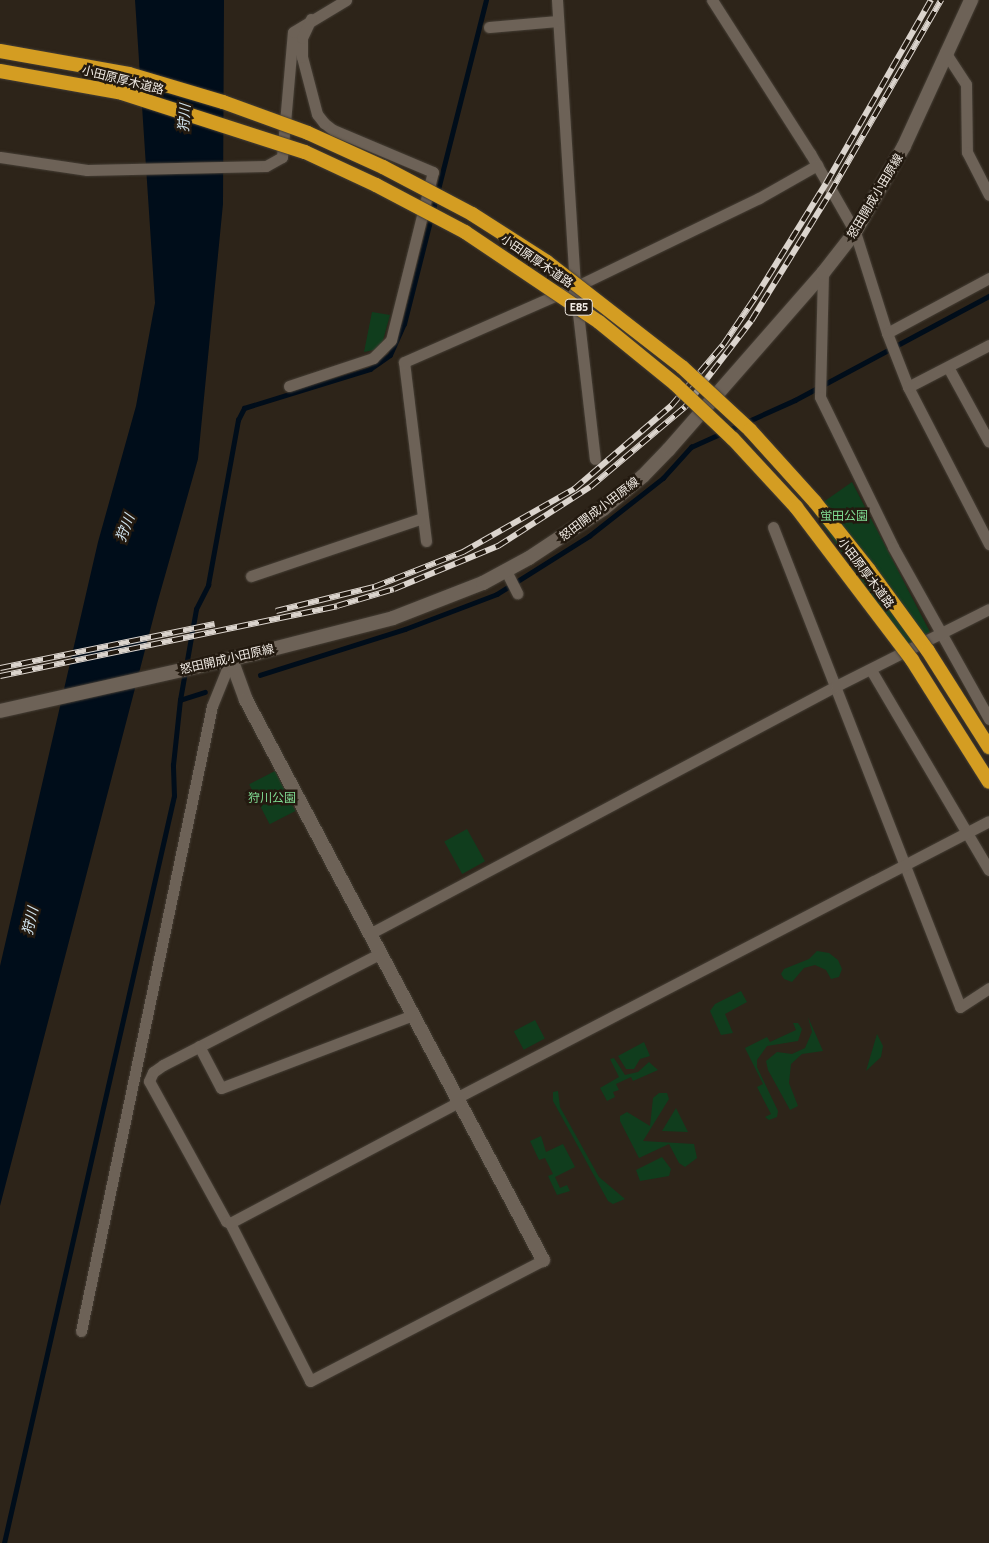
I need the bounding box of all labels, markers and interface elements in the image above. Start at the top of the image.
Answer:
street label: 小田原厚木道路 [81,63,165,97]
water label: 狩川 [175,103,193,133]
street label: 怒田開成小田原線 [844,151,906,241]
street label: 小田原厚木道路 [498,232,576,290]
road number: E85 [564,298,594,316]
street label: 怒田開成小田原線 [556,474,642,544]
park label: 蛍田公園 [820,509,868,523]
water label: 狩川 [112,512,138,544]
street label: 小田原厚木道路 [835,535,897,611]
street label: 怒田開成小田原線 [179,641,275,677]
park label: 狩川公園 [248,791,296,805]
water label: 狩川 [19,905,41,937]

